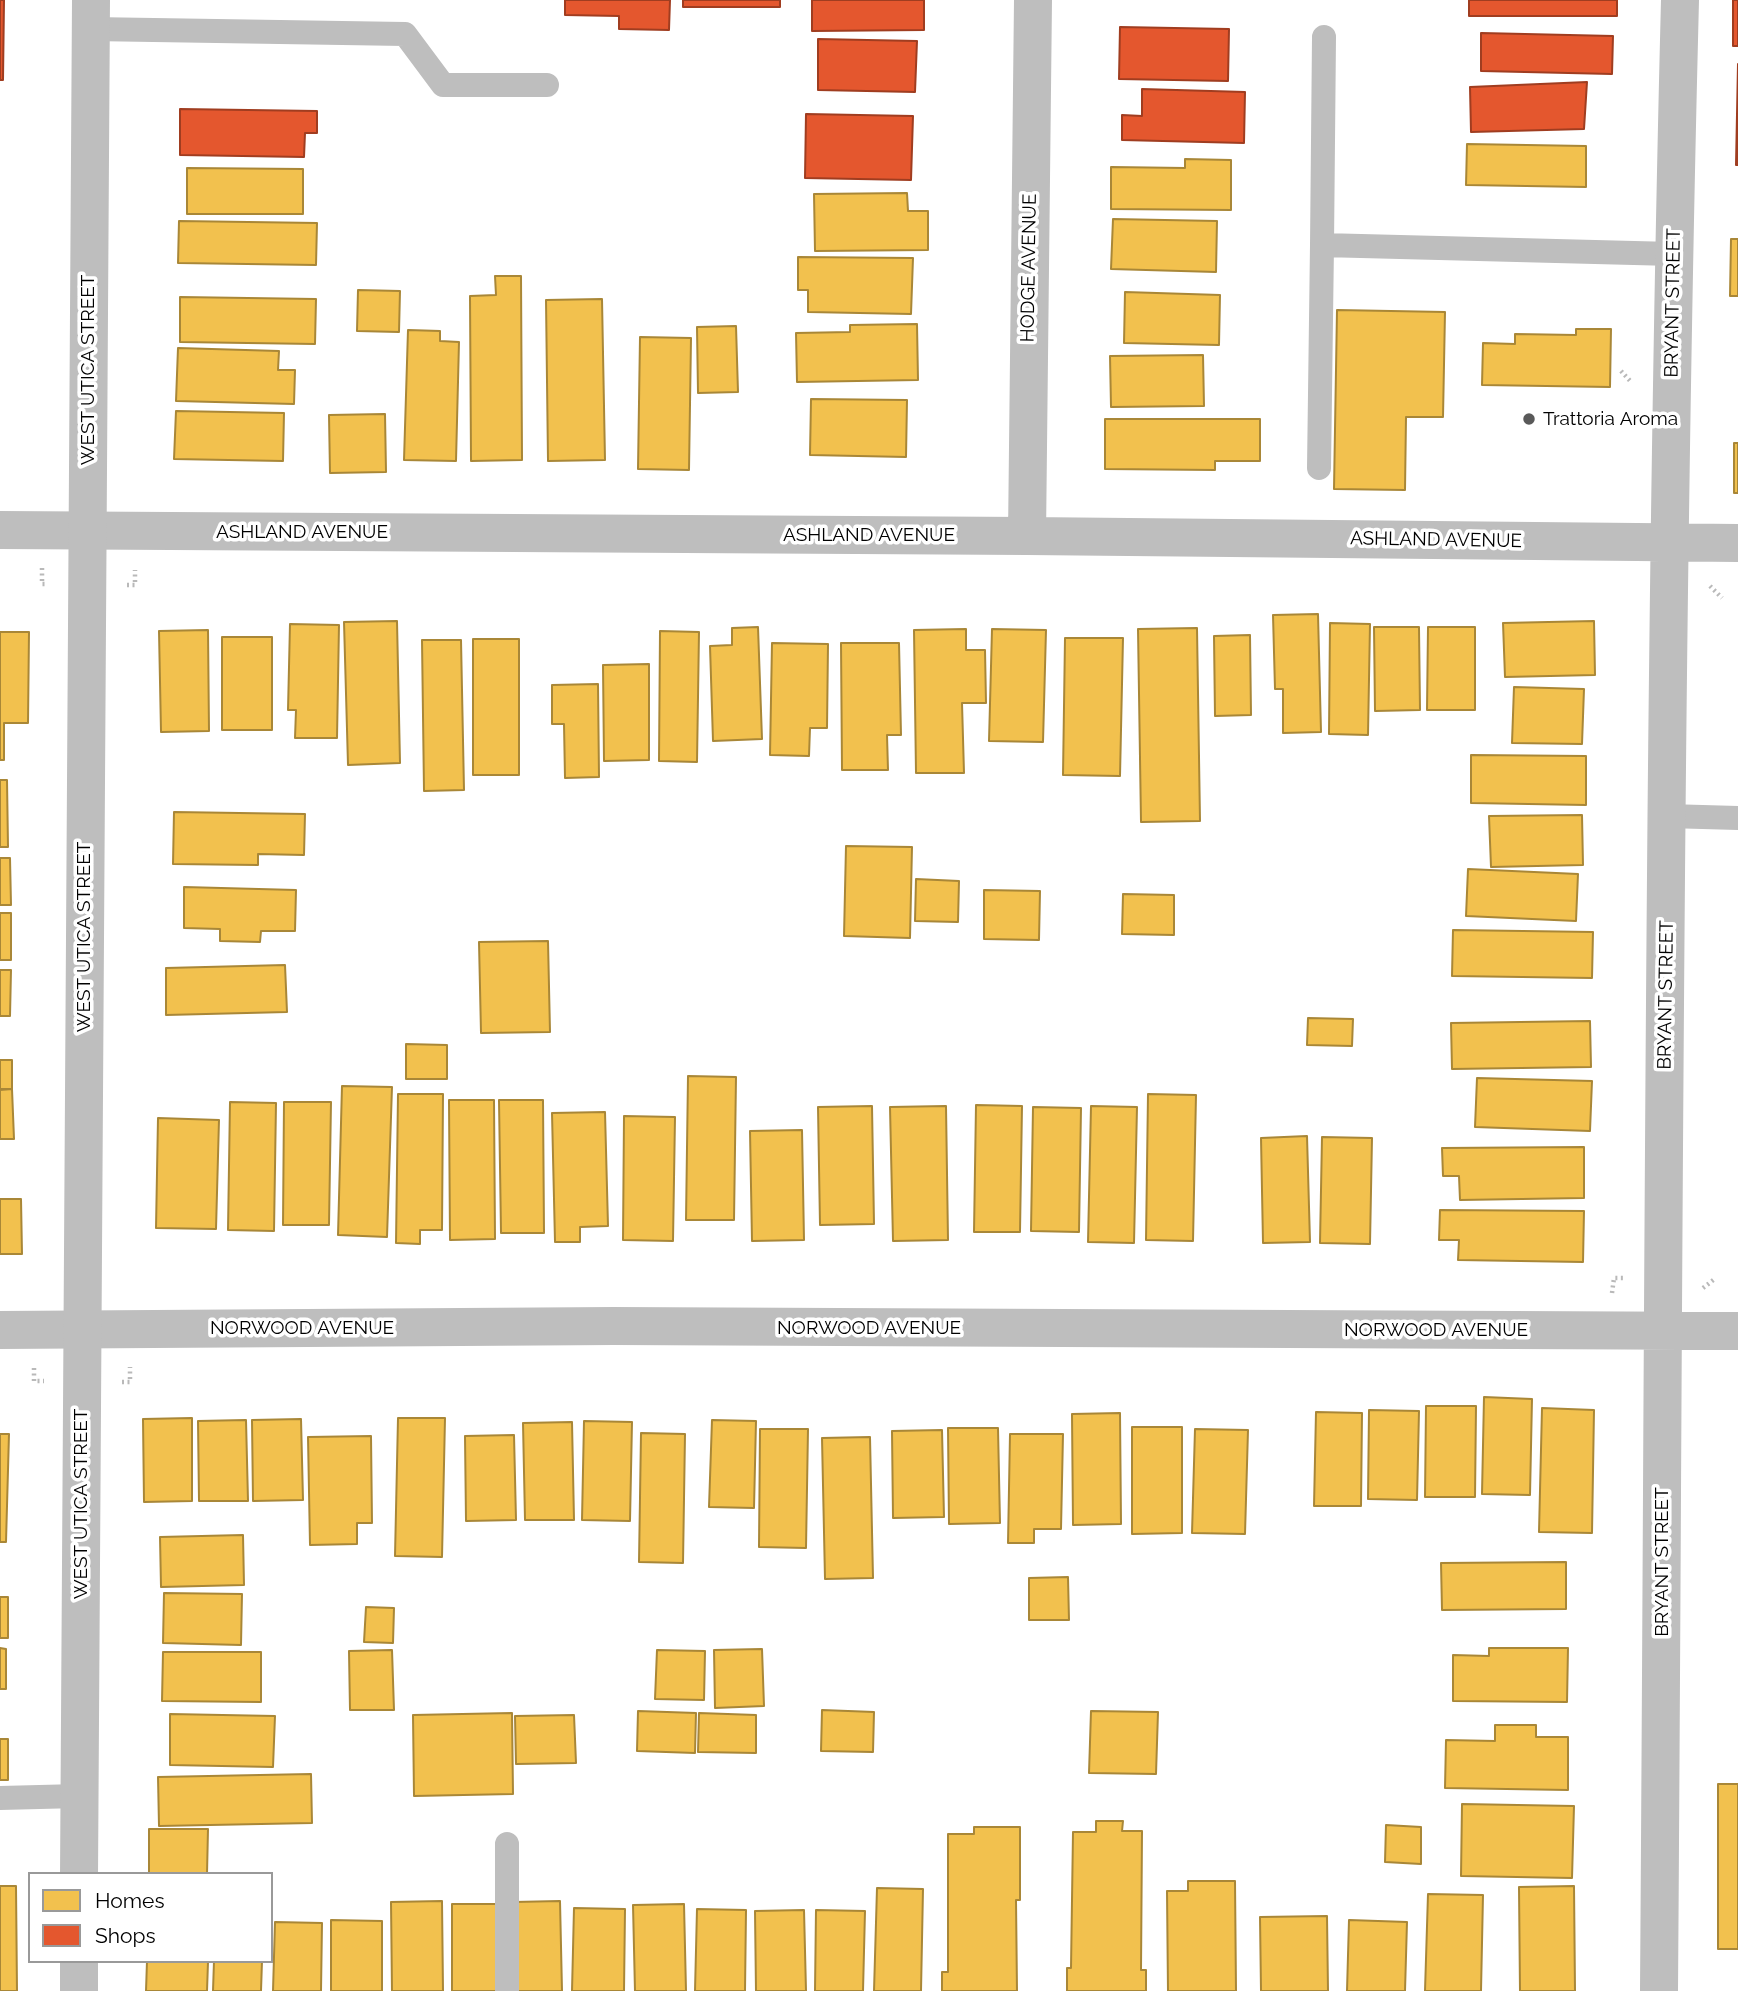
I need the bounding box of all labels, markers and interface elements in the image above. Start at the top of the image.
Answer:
street label: HODGE AVENUE [1016,193,1042,343]
street label: BRYANT STREET [1660,228,1686,378]
street label: WEST UTICA STREET [77,275,99,465]
place label: Trattoria Aroma [1543,408,1678,430]
marker: Trattoria Aroma [1521,411,1537,427]
street label: ASHLAND AVENUE [216,521,388,543]
street label: ASHLAND AVENUE [783,524,955,546]
street label: ASHLAND AVENUE [1350,527,1522,553]
street label: WEST UTICA STREET [73,842,95,1032]
street label: BRYANT STREET [1653,920,1679,1070]
street label: NORWOOD AVENUE [210,1317,394,1339]
street label: NORWOOD AVENUE [777,1317,961,1339]
street label: NORWOOD AVENUE [1344,1319,1528,1341]
street label: WEST UTICA STREET [70,1409,92,1599]
street label: BRYANT STREET [1651,1487,1673,1637]
legend [28,1872,273,1963]
text: Homes [95,1888,165,1913]
text: Shops [95,1923,156,1948]

